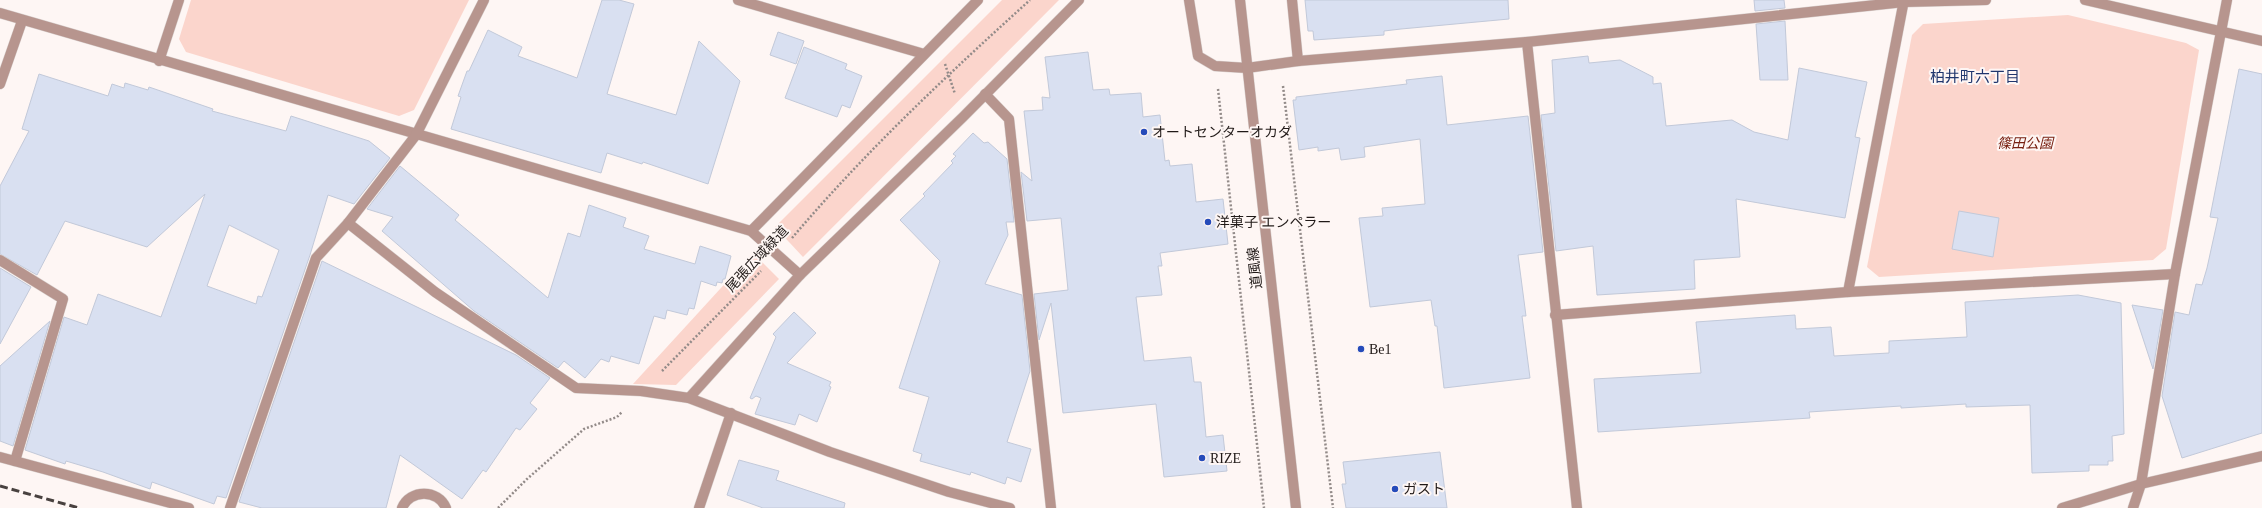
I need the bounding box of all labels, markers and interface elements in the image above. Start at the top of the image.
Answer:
district label: 柏井町六丁目 [1930,68,2020,85]
place label: オートセンターオカダ [1152,125,1292,140]
marker: オートセンターオカダ [1139,127,1149,137]
park label: 篠田公園 [1997,136,2055,151]
place label: 洋菓子 エンペラー [1216,215,1332,230]
marker: 洋菓子 エンペラー [1203,217,1213,227]
street label: 尾張広域緑道 [723,223,791,295]
street label: 道風線 [1245,246,1265,290]
place label: Be1 [1369,342,1392,357]
marker: Be1 [1356,344,1366,354]
place label: RIZE [1210,451,1241,466]
marker: RIZE [1197,453,1207,463]
place label: ガスト [1403,482,1445,497]
marker: ガスト [1390,484,1400,494]

